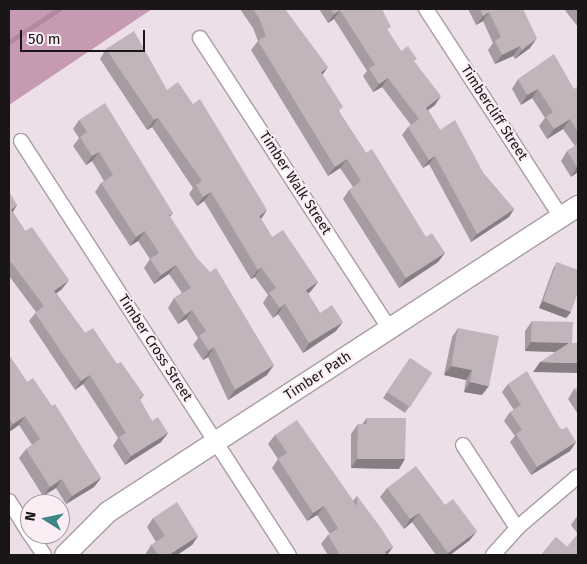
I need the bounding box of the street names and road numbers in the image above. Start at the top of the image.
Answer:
street label: Timbercliff Street [457,62,531,164]
street label: Timber Walk Street [255,128,335,238]
street label: Timber Cross Street [114,292,196,404]
street label: Timber Path [281,348,355,404]

